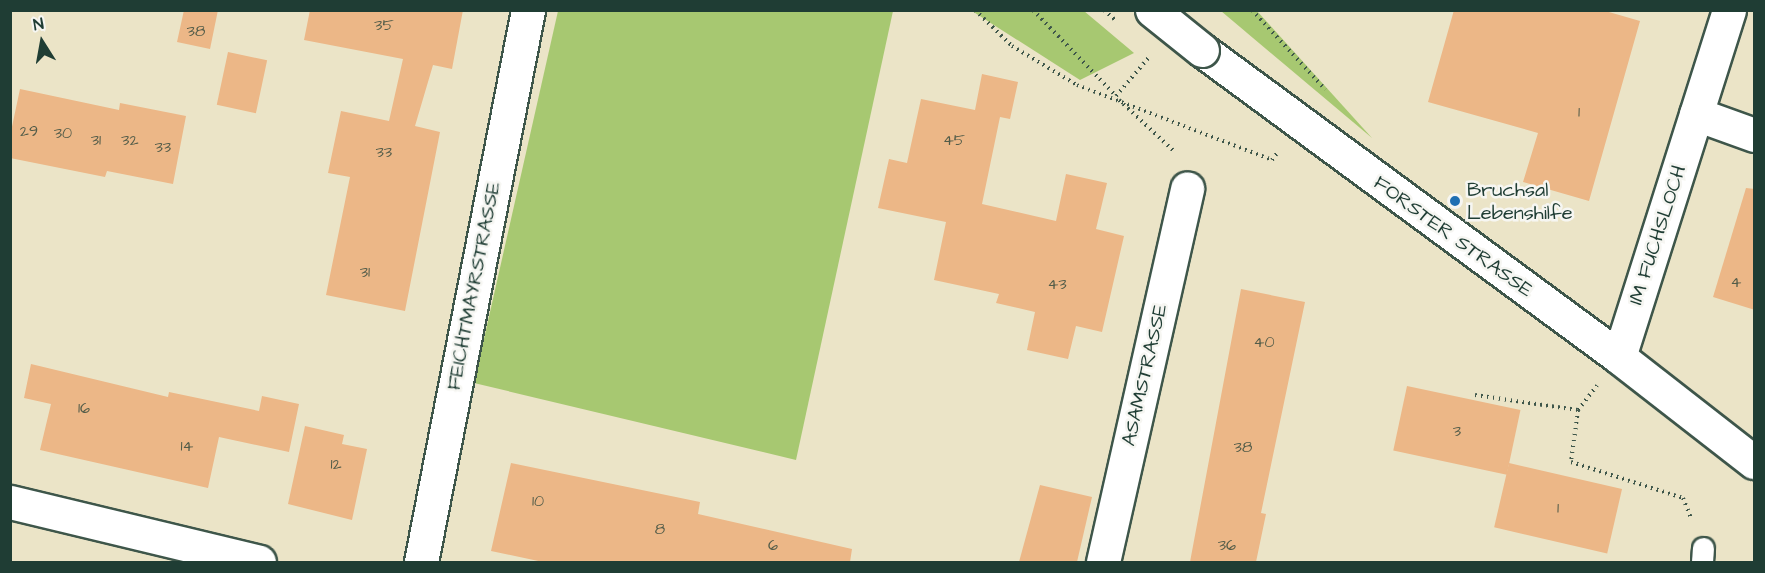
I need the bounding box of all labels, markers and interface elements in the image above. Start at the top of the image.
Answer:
north arrow [12,12,72,72]
text: N [32,13,46,36]
house number: 35 [374,15,394,35]
house number: 38 [187,21,205,41]
house number: 1 [1578,102,1580,122]
house number: 29 [20,121,38,141]
house number: 30 [54,123,72,143]
house number: 31 [91,130,101,150]
house number: 32 [121,130,139,150]
house number: 45 [943,130,965,150]
house number: 33 [155,137,171,157]
house number: 33 [376,142,392,162]
street label: IM FUCHSLOCH [1624,162,1692,308]
street label: FORSTER STRASSE [1369,171,1537,303]
place label: Bruchsal Lebenshilfe [1467,178,1573,225]
street label: FEICHTMAYRSTRASSE [442,180,506,392]
marker: Bruchsal Lebenshilfe [1448,194,1462,208]
house number: 31 [360,262,370,282]
house number: 4 [1731,272,1741,292]
house number: 43 [1047,274,1067,294]
street label: ASAMSTRASSE [1117,302,1173,448]
house number: 40 [1254,332,1274,352]
house number: 16 [78,398,90,418]
house number: 3 [1453,421,1461,441]
house number: 14 [181,436,193,456]
house number: 38 [1234,437,1252,457]
house number: 12 [330,454,342,474]
house number: 10 [532,491,544,511]
house number: 1 [1557,498,1559,518]
house number: 8 [655,519,665,539]
house number: 6 [768,535,778,555]
house number: 36 [1218,535,1236,555]

